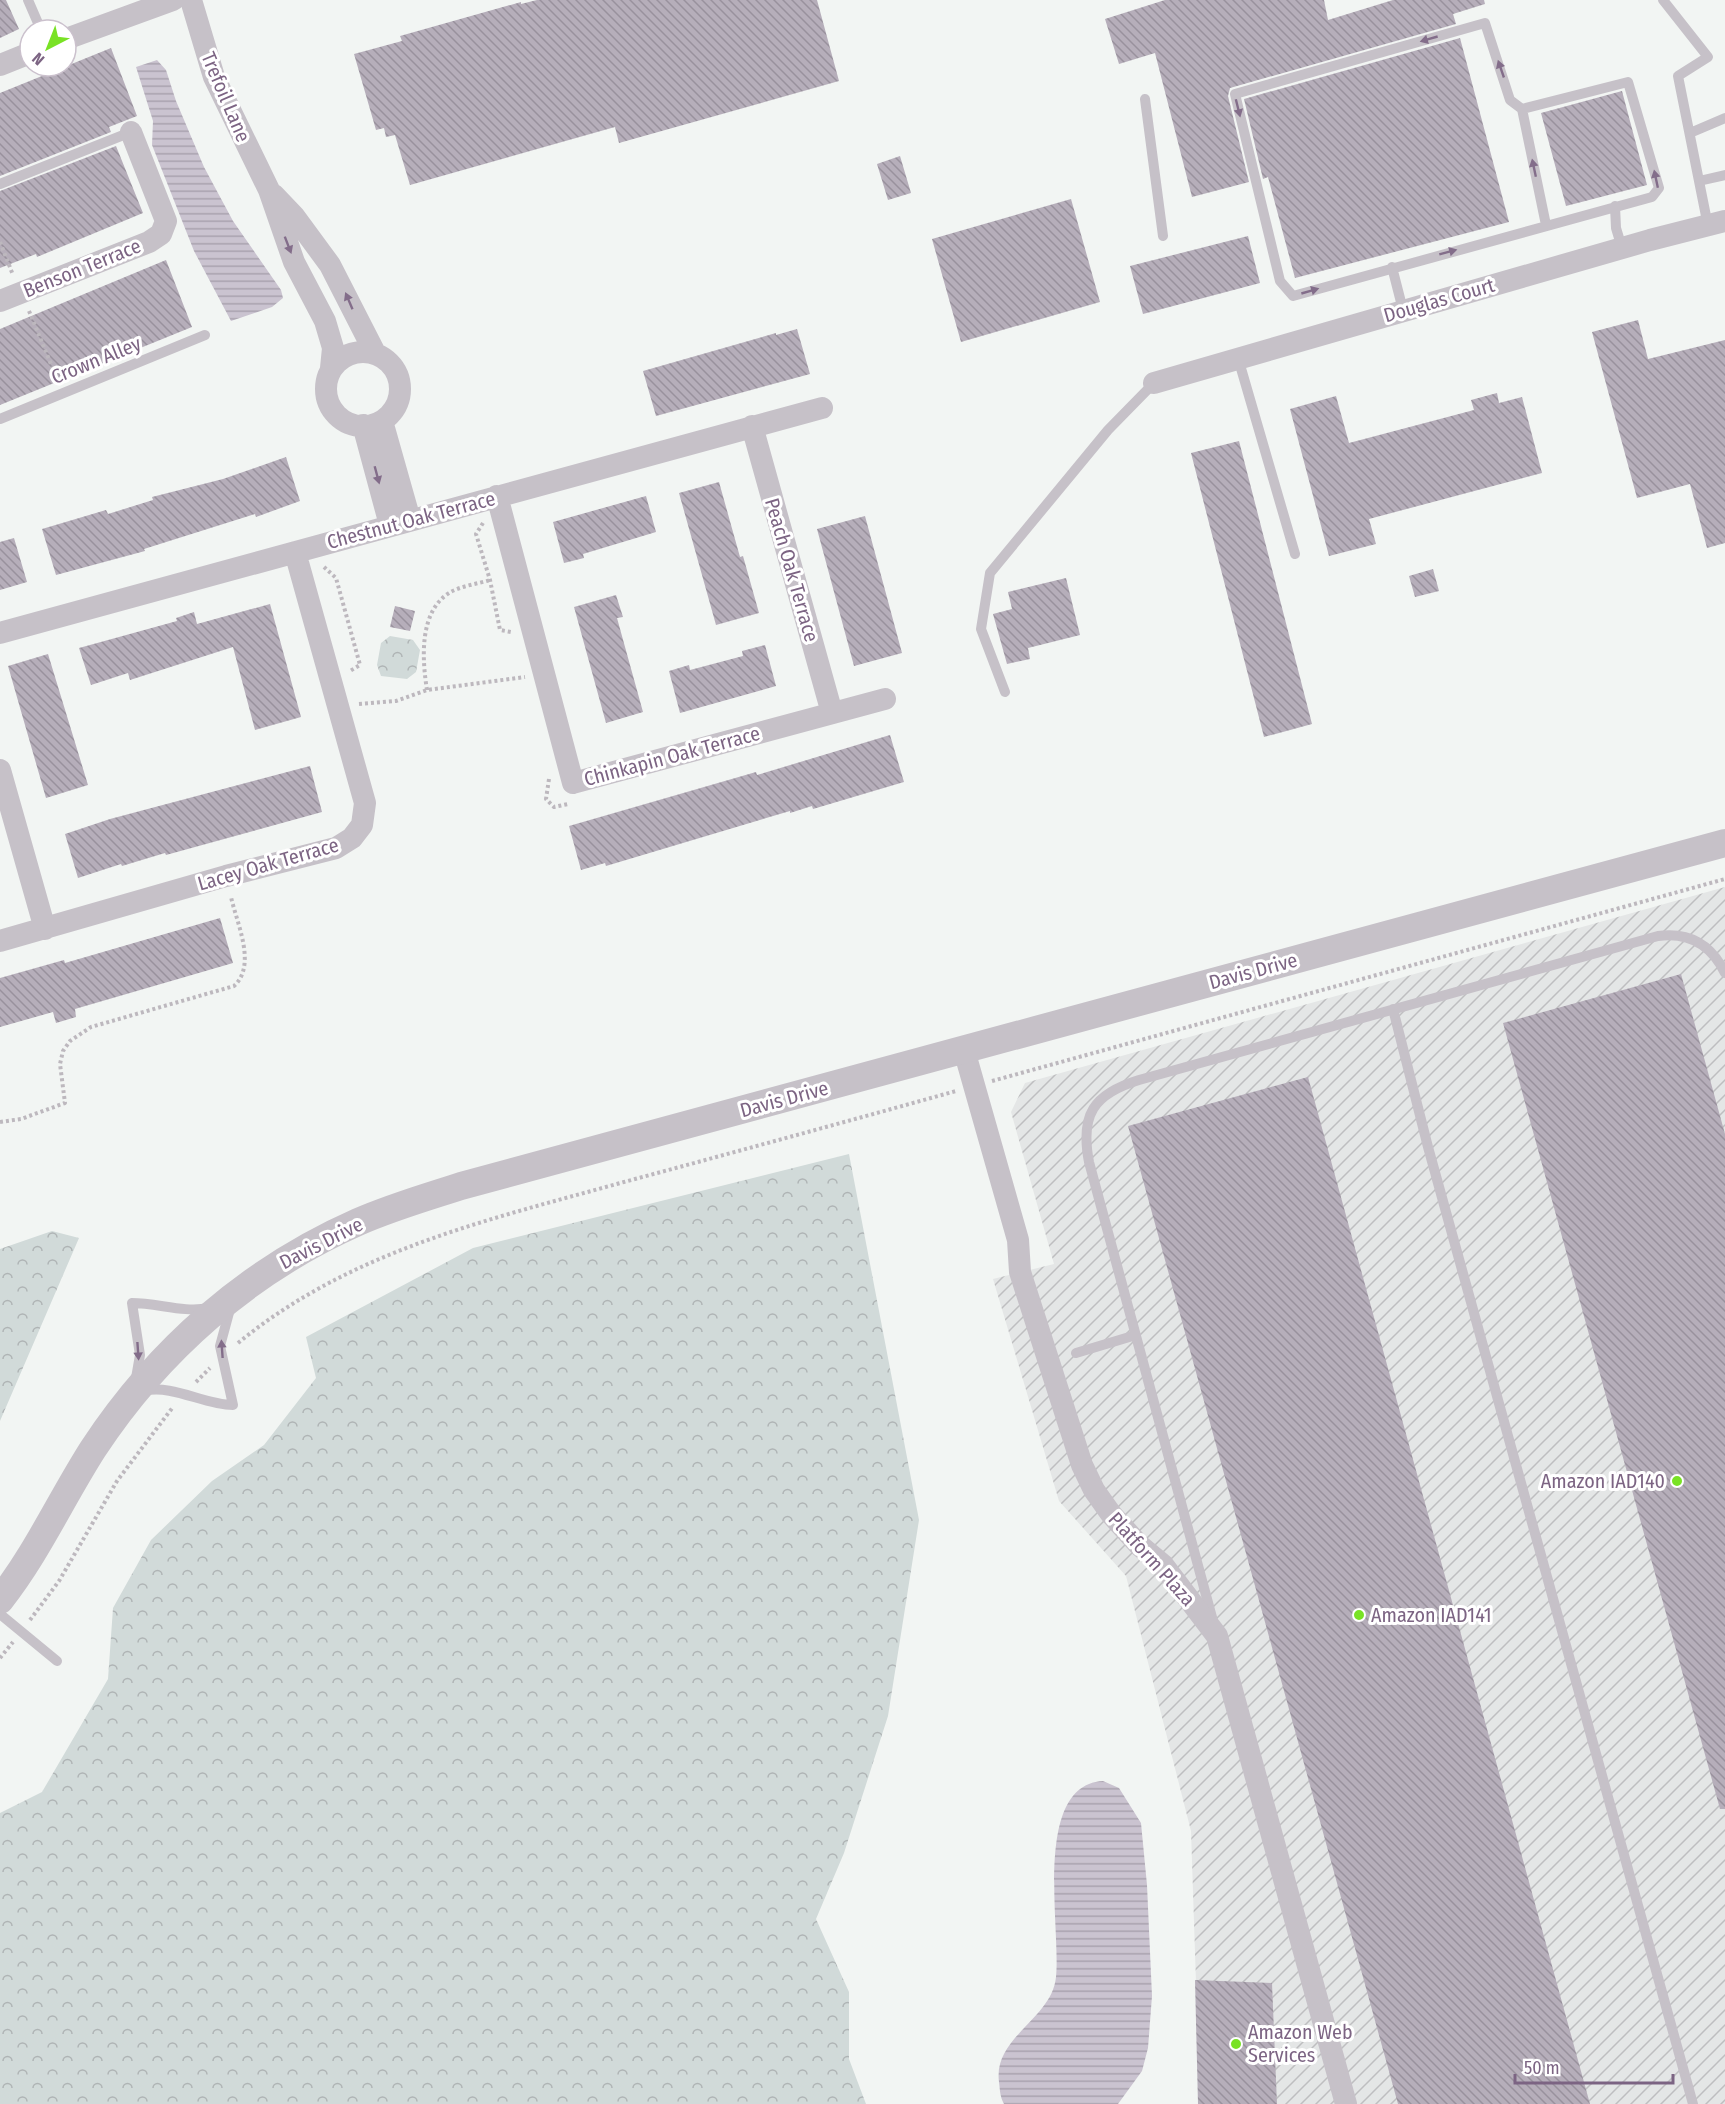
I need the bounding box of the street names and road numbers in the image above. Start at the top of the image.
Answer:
street label: Trefoil Lane [196,48,256,146]
street label: Benson Terrace [20,233,144,303]
street label: Douglas Court [1381,273,1498,327]
street label: Crown Alley [48,331,145,389]
street label: Chestnut Oak Terrace [324,486,498,554]
street label: Peach Oak Terrace [760,495,824,645]
street label: Chinkapin Oak Terrace [581,721,763,791]
street label: Lacey Oak Terrace [195,832,341,896]
street label: Davis Drive [1206,948,1300,994]
street label: Davis Drive [737,1076,831,1122]
street label: Davis Drive [275,1212,367,1274]
street label: Platform Plaza [1104,1507,1200,1611]

